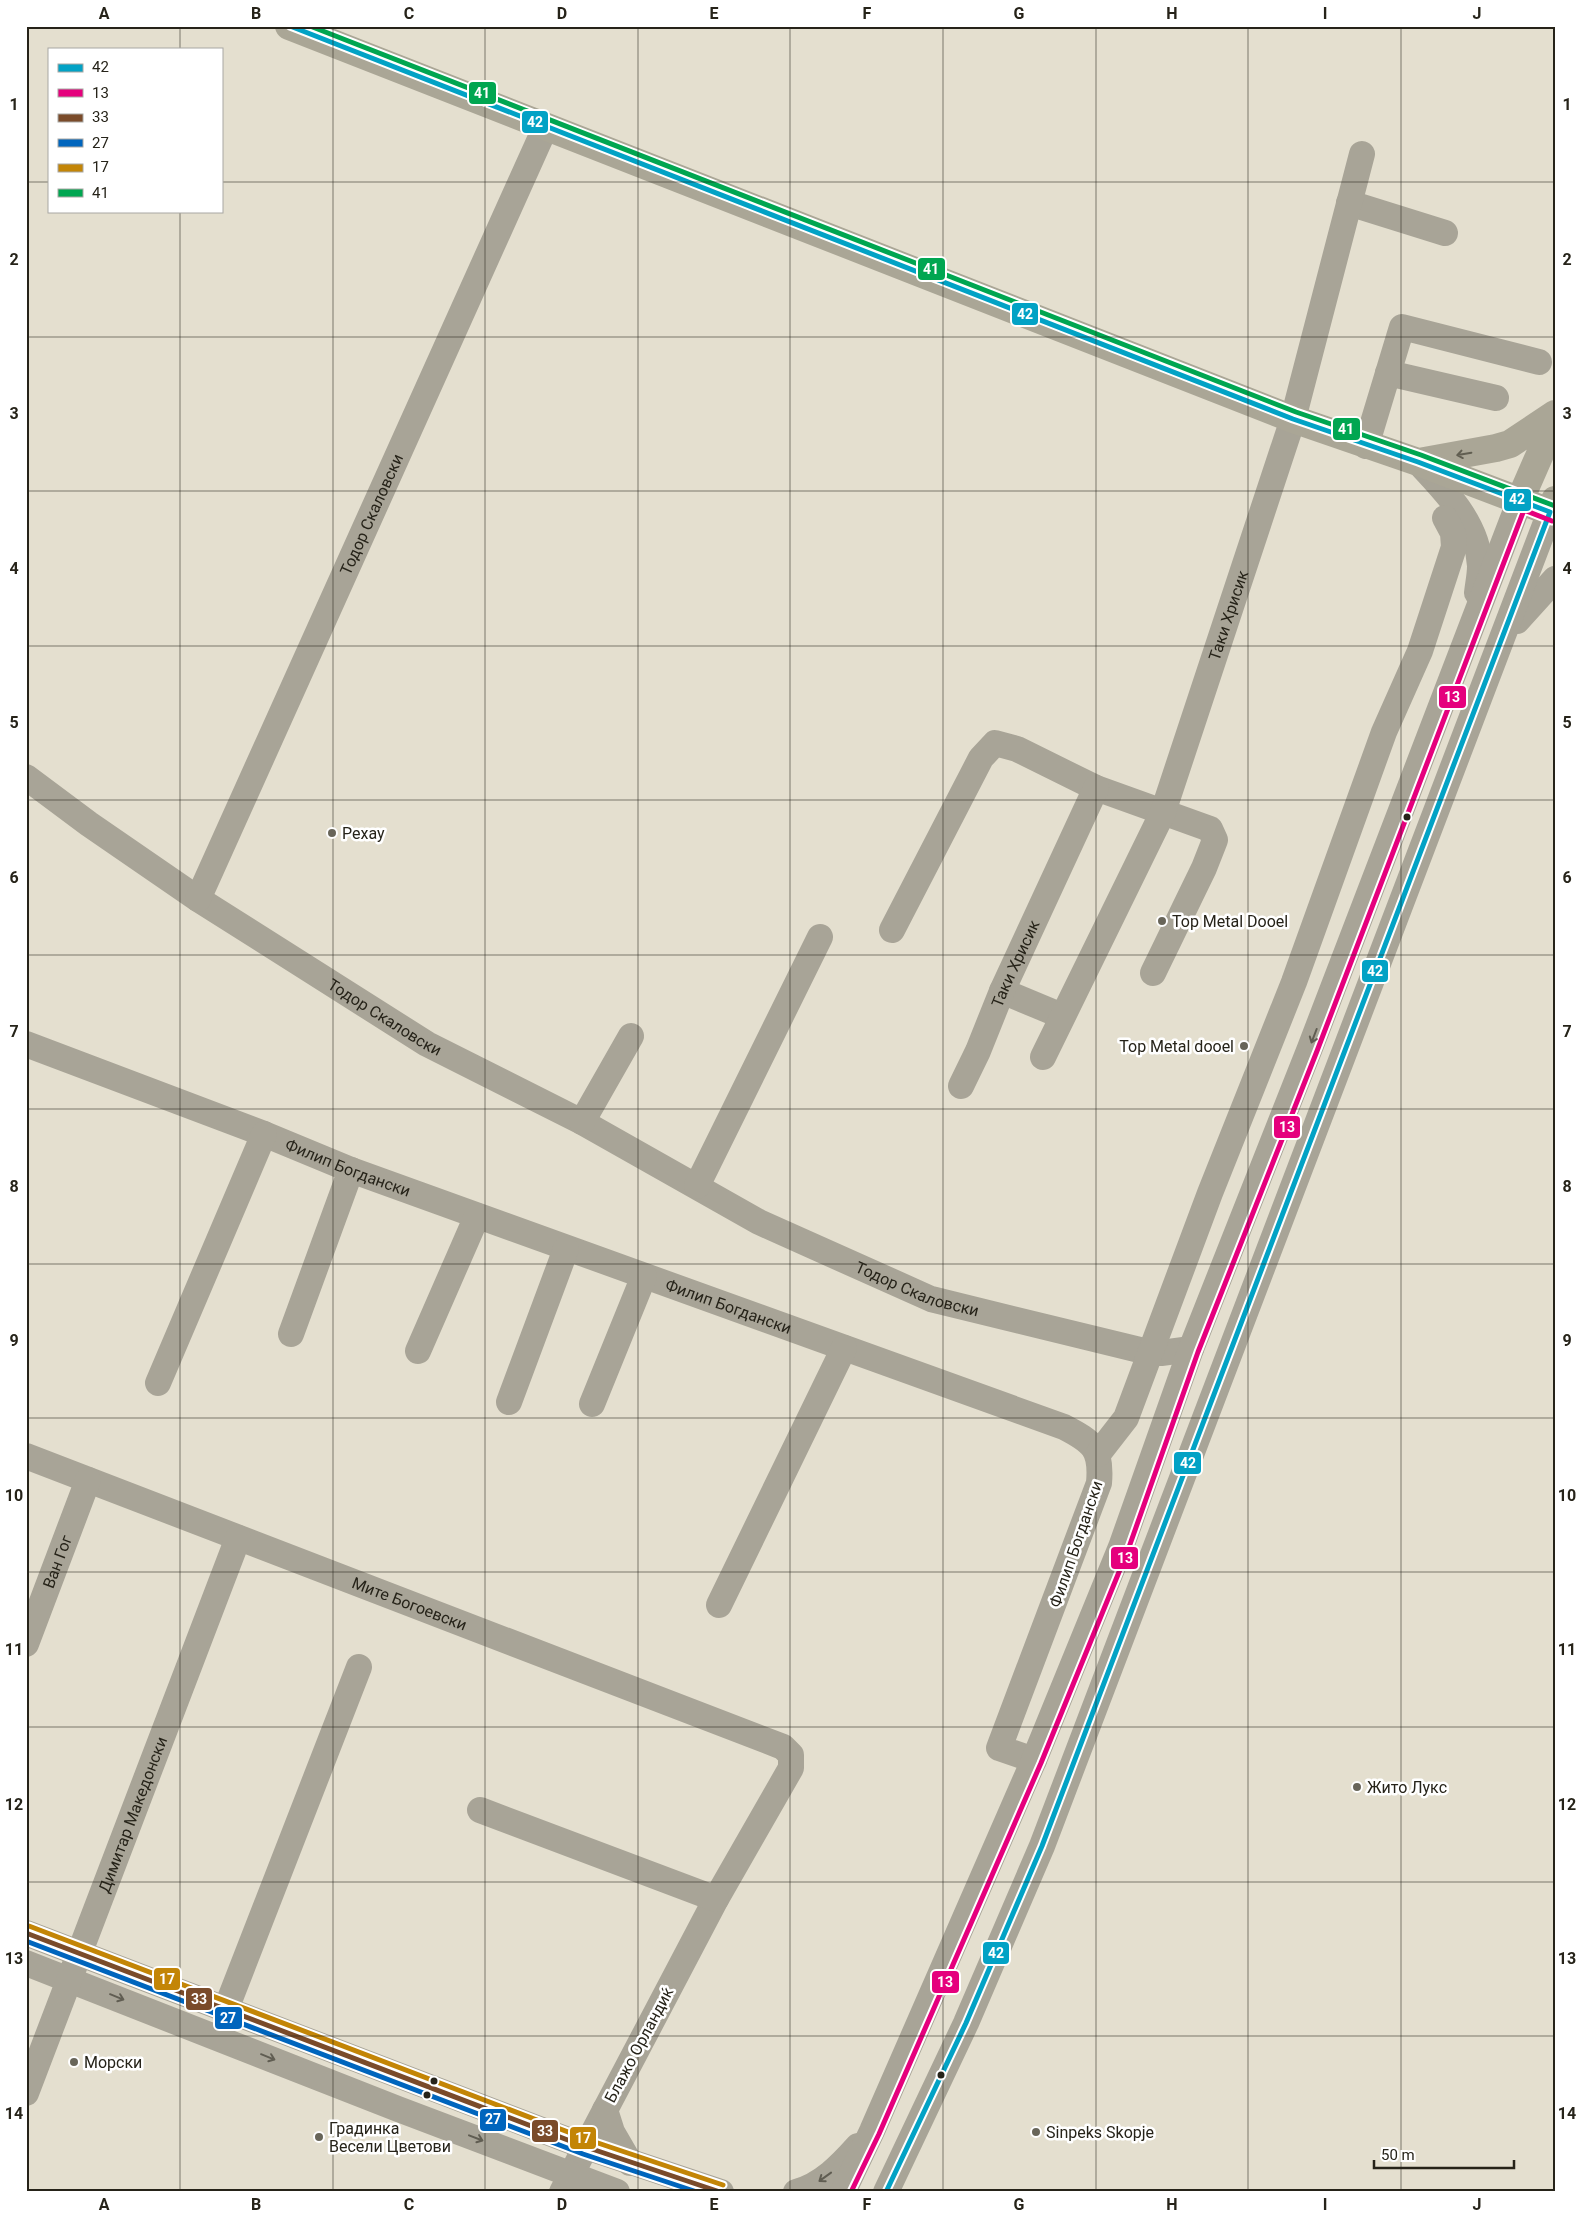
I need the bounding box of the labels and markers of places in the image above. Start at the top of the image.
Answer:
unlabelled marker [1402,812,1412,822]
place label: Рехау [342,824,385,843]
marker: Рехау [326,827,338,839]
place label: Top Metal Dooel [1172,912,1288,931]
marker: Top Metal Dooel [1156,915,1168,927]
place label: Top Metal dooel [1119,1037,1234,1056]
marker: Top Metal dooel [1238,1040,1250,1052]
place label: Жито Лукс [1367,1778,1447,1797]
marker: Жито Лукс [1351,1781,1363,1793]
place label: Морски [84,2053,142,2072]
marker: Морски [68,2056,80,2068]
unlabelled marker [936,2070,946,2080]
unlabelled marker [429,2076,439,2086]
unlabelled marker [422,2090,432,2100]
place label: Градинка Весели Цветови [329,2119,451,2156]
place label: Sinpeks Skopje [1046,2123,1154,2142]
marker: Sinpeks Skopje [1030,2126,1042,2138]
marker: Градинка Весели Цветови [313,2131,325,2143]

